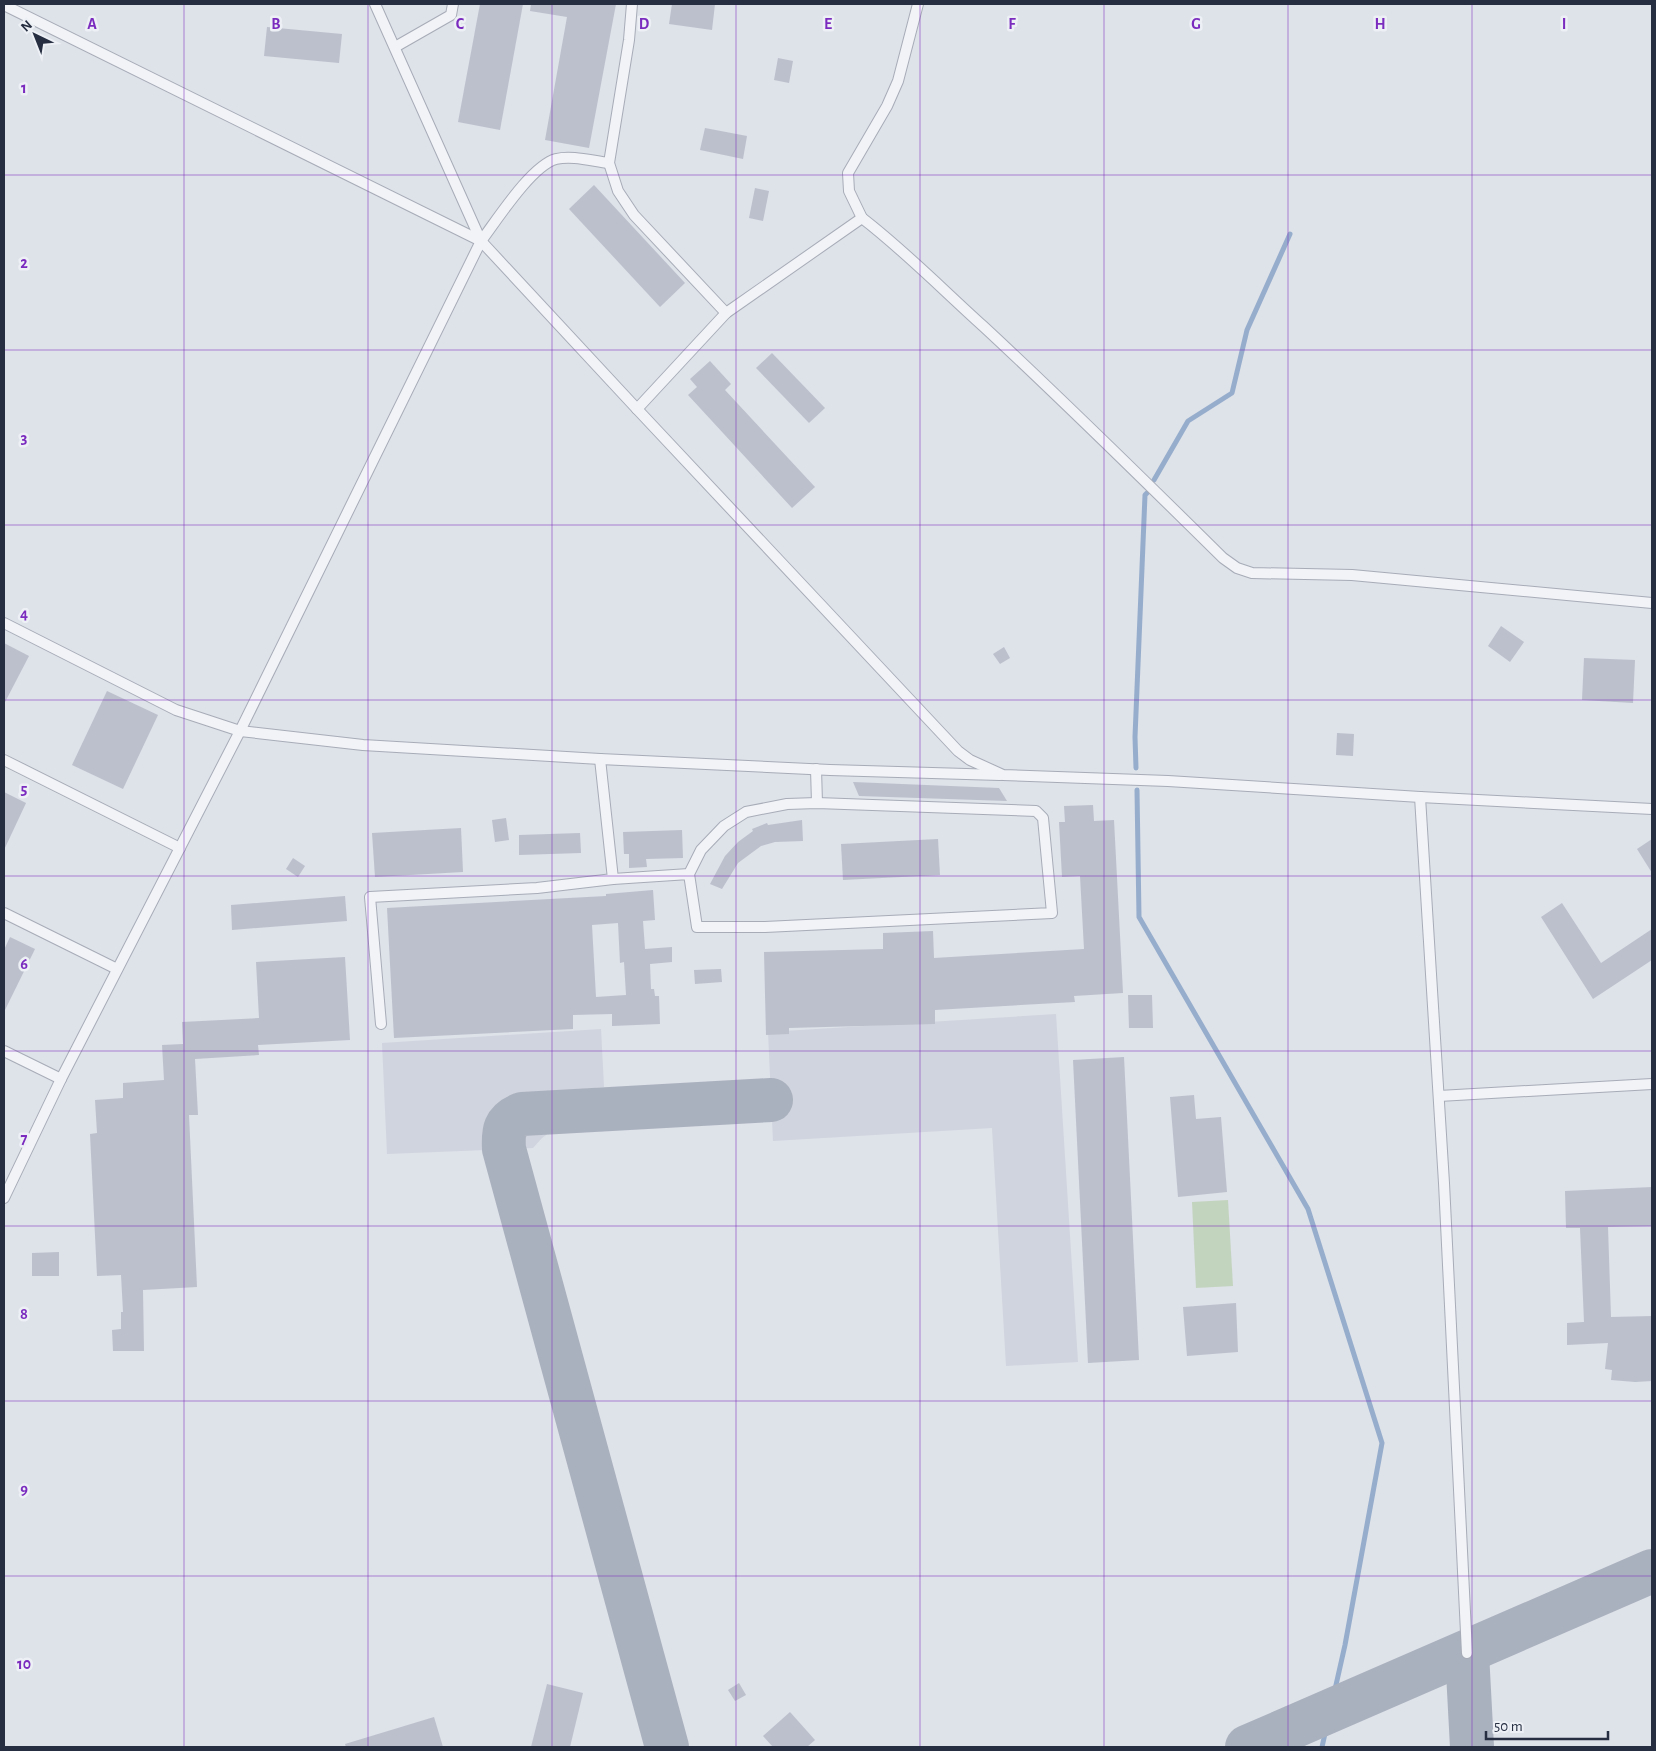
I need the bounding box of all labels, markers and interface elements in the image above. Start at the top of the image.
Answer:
north arrow [10,10,60,60]
text: A [87,16,97,32]
text: B [271,16,281,32]
text: C [456,16,465,32]
text: D [639,16,650,32]
text: E [824,16,832,32]
text: F [1008,16,1016,32]
text: G [1191,16,1201,32]
text: H [1374,16,1386,32]
text: I [1562,16,1566,32]
text: N [18,18,35,35]
text: 1 [21,80,27,96]
text: 2 [20,255,28,271]
text: 3 [21,430,28,446]
text: 4 [20,606,28,622]
text: 5 [21,781,28,797]
text: 6 [20,956,28,972]
text: 7 [21,1131,28,1147]
text: 8 [20,1306,28,1322]
text: 9 [20,1481,28,1497]
text: 10 [17,1656,31,1672]
scale bar [1486,1708,1608,1740]
text: 50 m [1494,1719,1523,1734]

